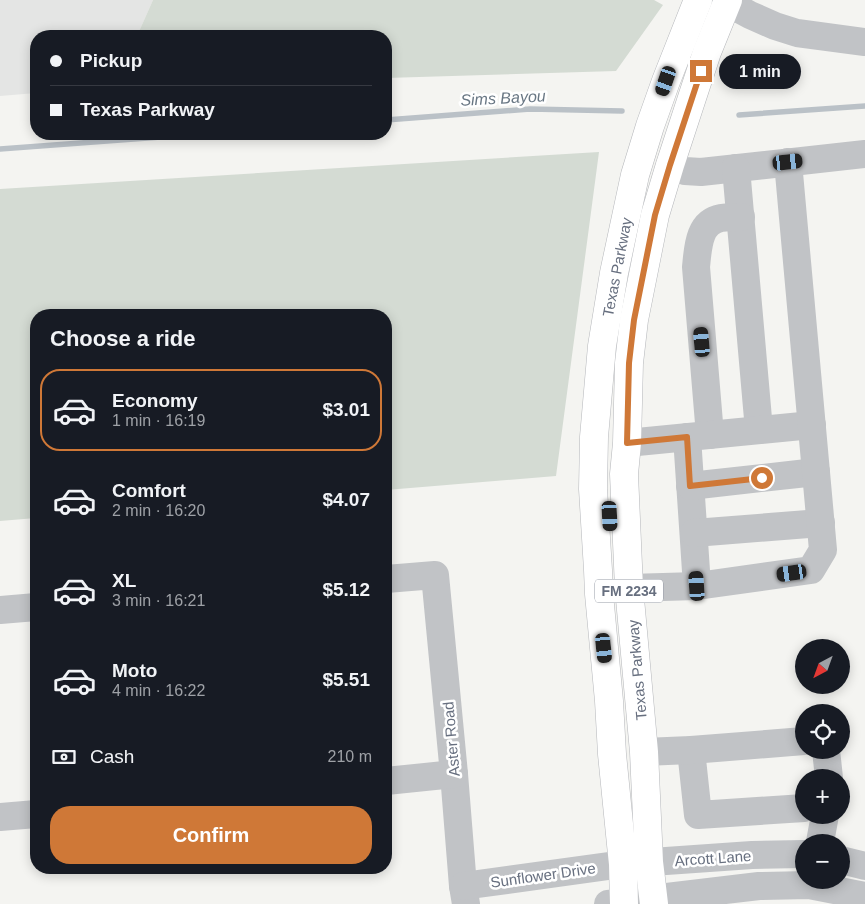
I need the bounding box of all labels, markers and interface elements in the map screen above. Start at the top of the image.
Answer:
text: Pickup [80,50,142,71]
callout: 1 min [718,54,801,88]
route end [690,60,712,82]
text: 1 min [739,63,781,80]
car [654,64,677,98]
water label: Sims Bayou [460,87,546,109]
text: Texas Parkway [80,99,215,120]
car [772,153,803,171]
street label: Texas Parkway [599,215,635,318]
text: Choose a ride [50,326,195,351]
car [693,326,710,358]
icon: car [52,388,97,433]
text: Economy [112,390,198,411]
text: $3.01 [322,399,370,420]
text: 1 min · 16:19 [112,412,205,429]
route start [751,467,773,489]
icon: car [52,478,97,523]
text: Comfort [112,480,186,501]
text: $4.07 [322,489,370,510]
car [601,501,618,531]
text: 2 min · 16:20 [112,502,205,519]
car [776,563,807,583]
icon: car [52,568,97,613]
text: XL [112,570,136,591]
car [688,571,705,601]
text: $5.12 [322,579,370,600]
road number: FM 2234 [595,580,663,602]
text: 3 min · 16:21 [112,592,205,609]
street label: Texas Parkway [624,619,650,721]
car [594,632,613,664]
north arrow [795,639,850,694]
map controls [795,639,850,889]
icon: car [52,658,97,703]
text: Moto [112,660,157,681]
text: $5.51 [322,669,370,690]
text: 4 min · 16:22 [112,682,205,699]
street label: Aster Road [439,701,463,777]
button: locate [795,704,850,759]
icon: cash [50,743,78,771]
text: Cash [90,746,134,767]
text: 210 m [328,748,372,765]
button: + [795,769,850,824]
button: Confirm [50,806,372,864]
button: − [795,834,850,889]
street label: Arcott Lane [674,847,752,869]
street label: Sunflower Drive [489,859,597,891]

